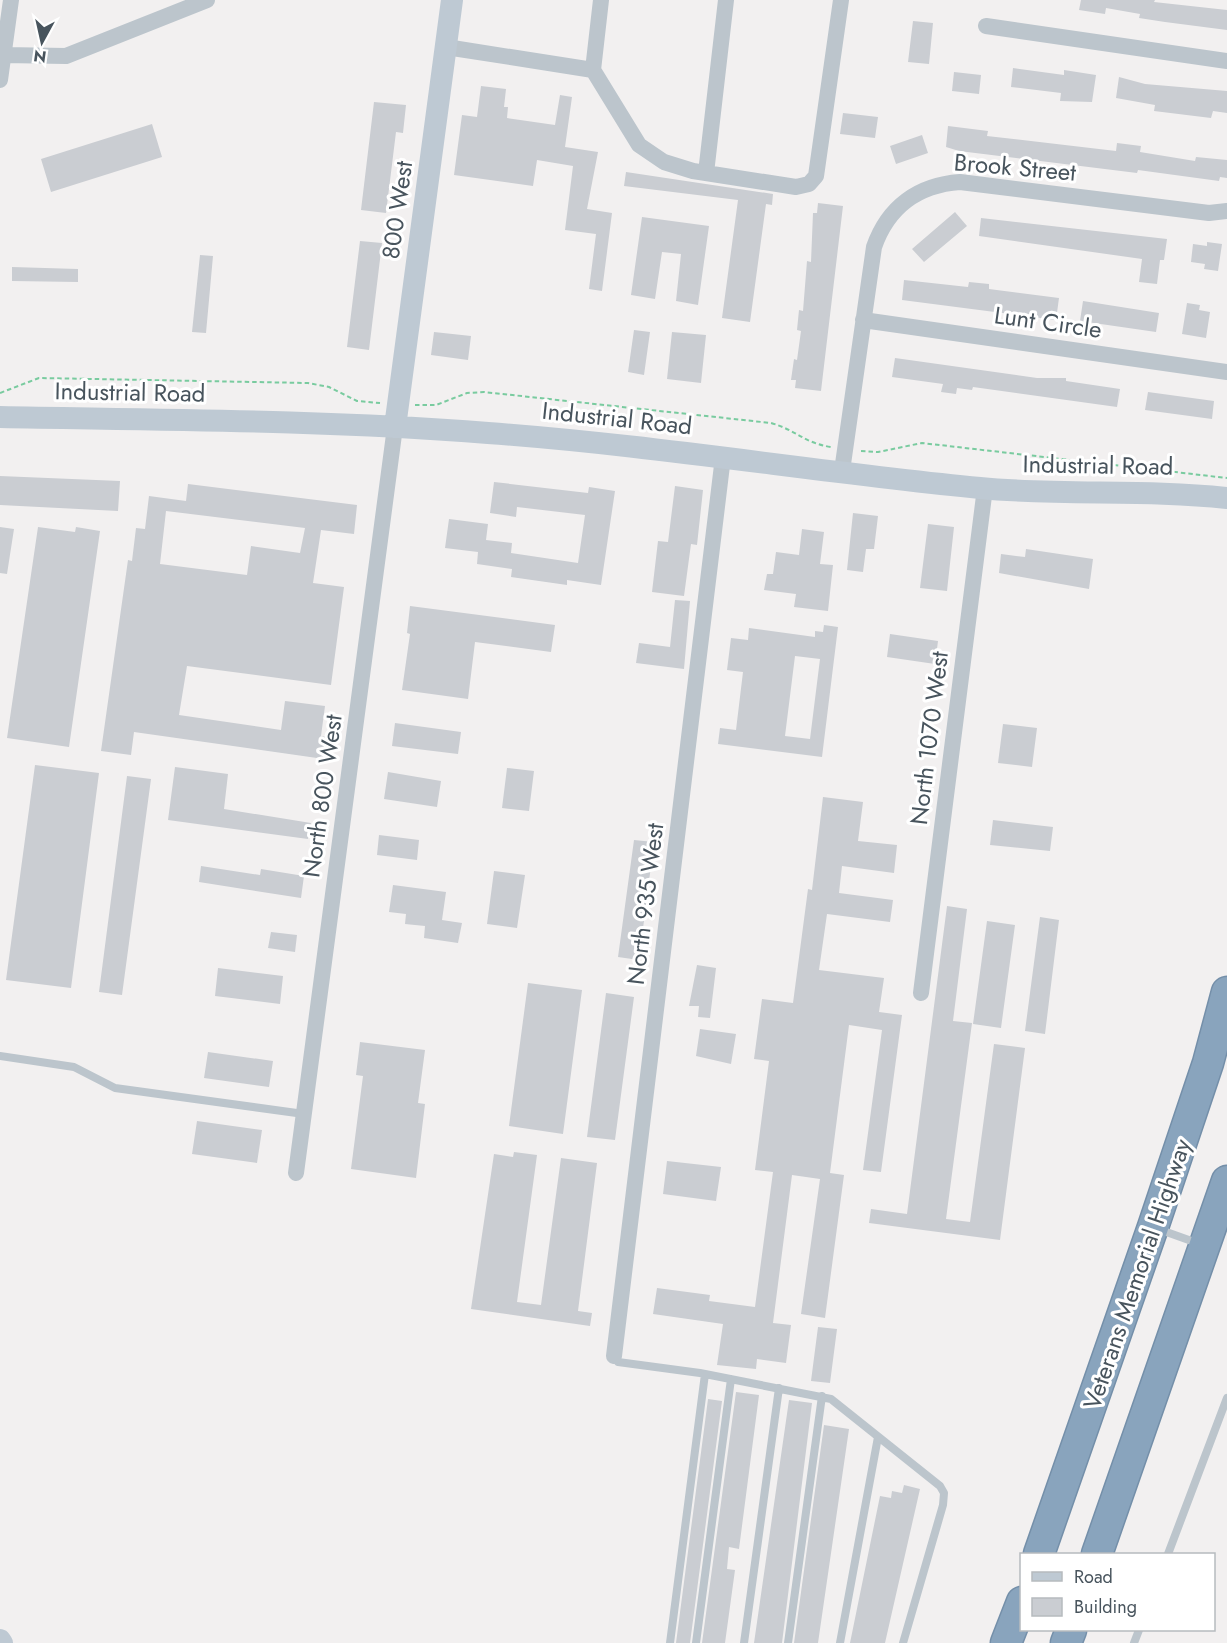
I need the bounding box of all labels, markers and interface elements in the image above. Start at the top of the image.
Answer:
north arrow [12,12,72,72]
text: N [32,44,48,69]
street label: Brook Street [952,144,1078,190]
street label: 800 West [373,158,421,261]
street label: Lunt Circle [992,297,1104,347]
street label: Industrial Road [54,373,206,411]
street label: Industrial Road [540,393,694,443]
street label: Industrial Road [1022,446,1174,484]
street label: North 1070 West [901,649,957,827]
street label: North 800 West [293,712,351,880]
street label: North 935 West [618,821,672,987]
street label: Veterans Memorial Highway [1074,1134,1200,1414]
legend [1020,1553,1215,1631]
text: Road [1074,1564,1113,1590]
text: Building [1074,1594,1137,1620]

